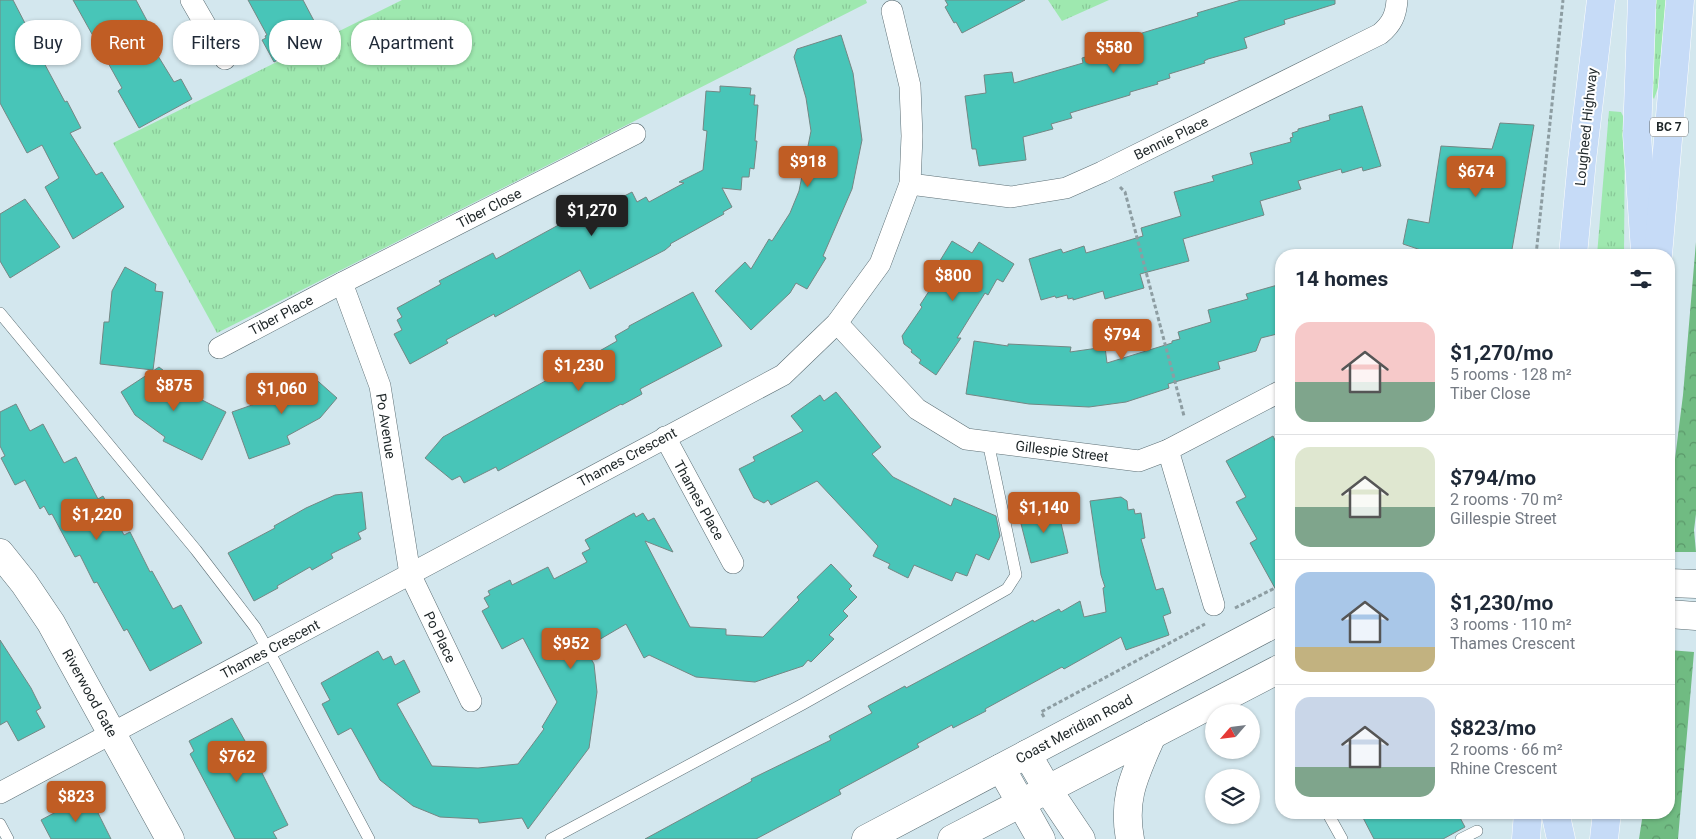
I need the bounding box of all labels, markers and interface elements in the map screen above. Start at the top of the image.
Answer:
chip: Buy [15,20,81,65]
chip: Rent [91,20,163,65]
chip: Filters [173,20,259,65]
chip: New [269,20,341,65]
chip: Apartment [351,20,472,65]
pin: $580 [1084,32,1144,74]
text: $580 [1096,38,1132,57]
street label: Lougheed Highway [1572,67,1600,187]
street label: Bennie Place [1131,113,1211,163]
road number: BC 7 [1650,118,1688,136]
pin: $918 [778,146,838,188]
text: $918 [790,152,826,171]
pin: $674 [1446,156,1506,198]
text: $674 [1458,162,1494,181]
street label: Tiber Close [454,185,524,231]
pin: $1,270 [551,194,633,237]
text: $1,270 [567,201,617,220]
pin: $800 [923,260,983,302]
icon: filters [1627,265,1655,293]
text: $800 [935,266,971,285]
text: 14 homes [1295,267,1388,291]
street label: Tiber Place [246,292,316,338]
pin: $794 [1092,318,1152,361]
text: $794 [1104,325,1140,344]
text: $1,270/mo [1450,341,1553,365]
icon: home [1335,342,1395,402]
pin: $1,230 [538,350,620,392]
text: $1,230 [554,356,604,375]
text: 5 rooms · 128 m² [1450,365,1572,384]
pin: $875 [144,370,204,412]
pin: $1,060 [241,372,323,415]
text: $875 [156,376,192,395]
text: $1,060 [257,379,307,398]
text: Tiber Close [1450,384,1530,403]
street label: Po Avenue [373,392,399,460]
street label: Thames Crescent [575,424,679,490]
street label: Gillespie Street [1015,437,1110,465]
street label: Thames Place [671,457,727,543]
text: $794/mo [1450,466,1536,490]
icon: home [1335,467,1395,527]
text: 2 rooms · 70 m² [1450,490,1563,509]
pin: $1,140 [1003,492,1085,534]
pin: $1,220 [56,498,138,541]
text: $1,140 [1019,498,1069,517]
text: $1,220 [72,505,122,524]
text: Gillespie Street [1450,509,1557,528]
text: $1,230/mo [1450,591,1553,615]
icon: home [1335,592,1395,652]
street label: Po Place [421,609,459,665]
text: 3 rooms · 110 m² [1450,615,1572,634]
street label: Thames Crescent [218,616,322,682]
pin: $952 [541,628,601,670]
text: $952 [553,634,589,653]
text: Thames Crescent [1450,634,1575,653]
street label: Riverwood Gate [59,646,121,740]
street label: Coast Meridian Road [1013,691,1135,767]
north arrow [1205,704,1260,759]
map controls [1205,704,1260,824]
text: $823/mo [1450,716,1536,740]
icon: home [1335,717,1395,777]
pin: $762 [207,740,267,783]
text: 2 rooms · 66 m² [1450,740,1563,759]
text: $762 [219,747,255,766]
text: Rhine Crescent [1450,759,1557,778]
button: layers [1205,769,1260,824]
pin: $823 [46,780,106,823]
text: $823 [58,787,94,806]

